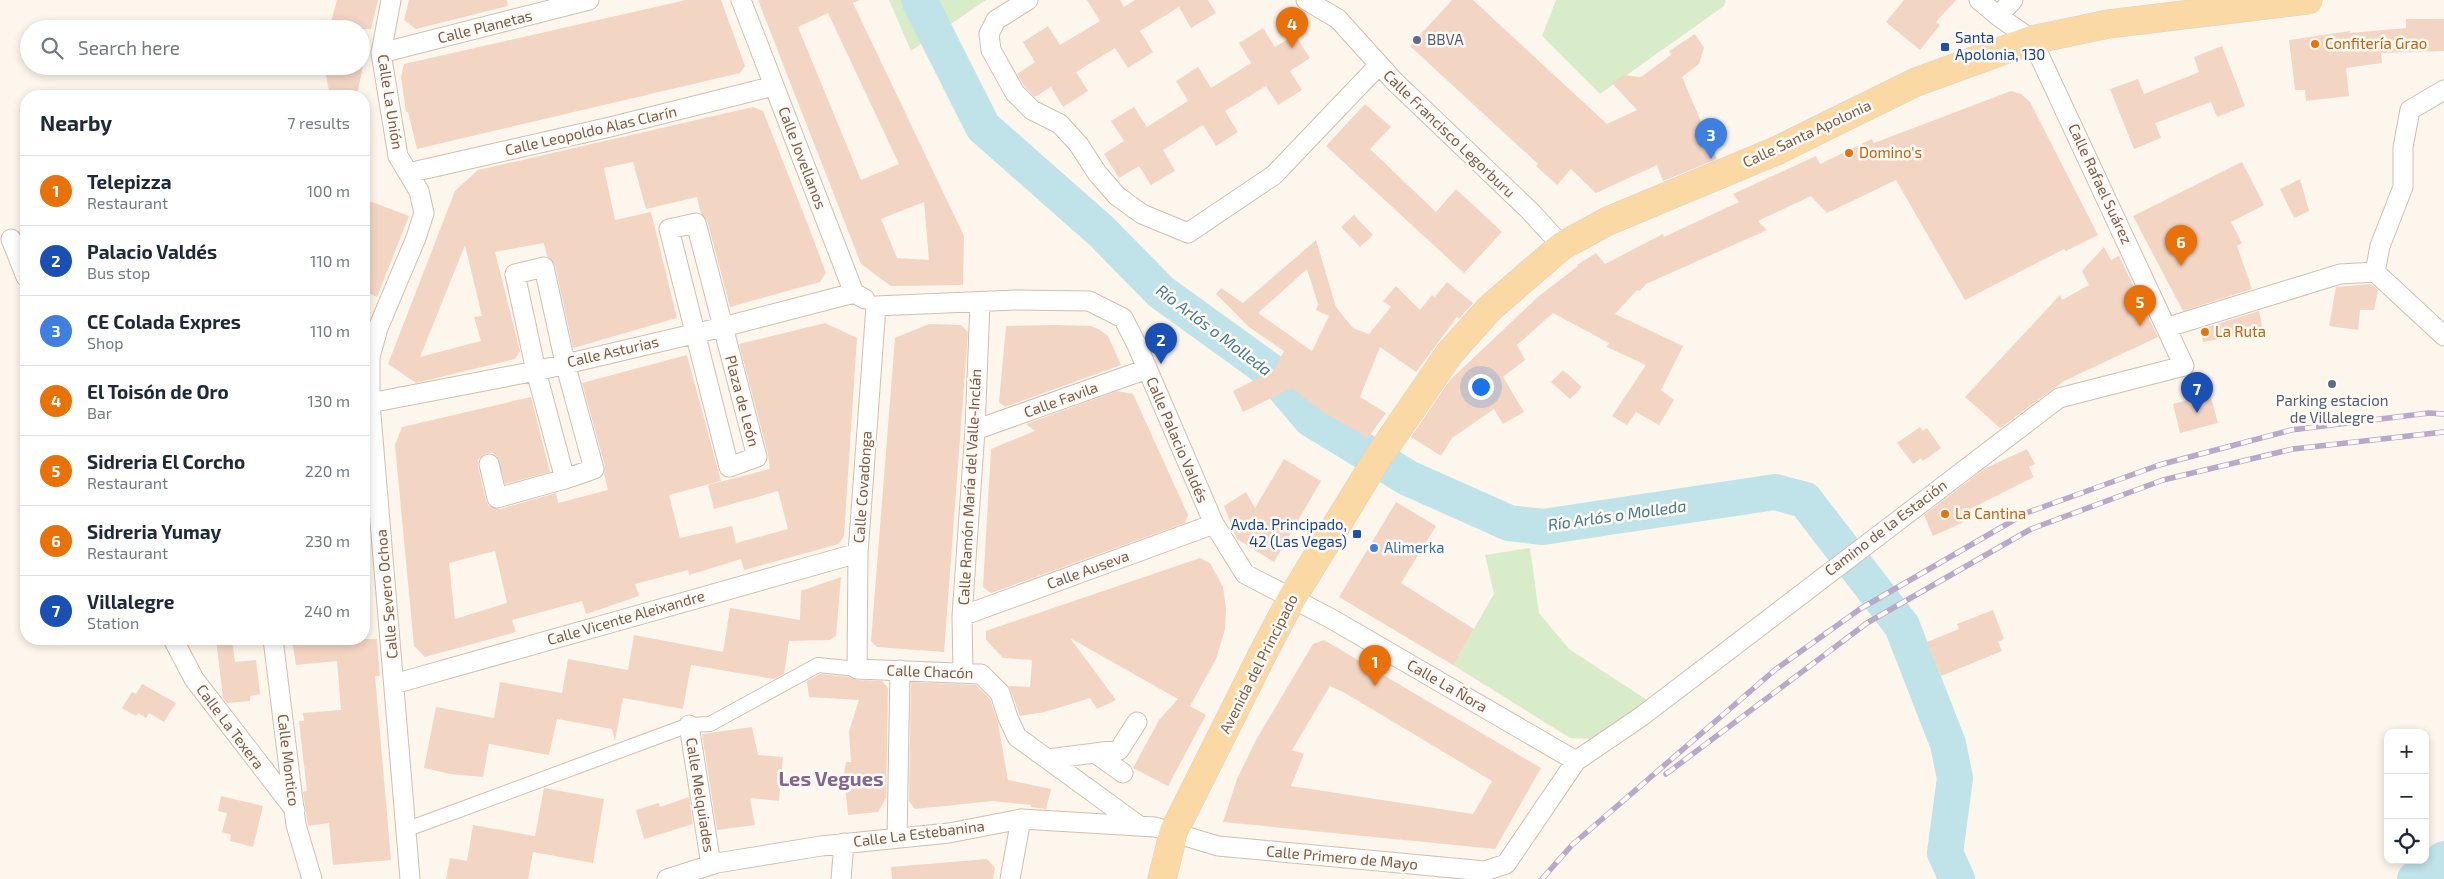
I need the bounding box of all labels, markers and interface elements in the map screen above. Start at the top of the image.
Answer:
street label: Calle Planetas [436,6,534,46]
pin: 4 [1276,7,1308,48]
search box [20,20,370,75]
place label: Santa Apolonia, 130 [1955,28,2045,63]
place label: BBVA [1427,30,1464,48]
icon: search [38,34,66,62]
marker: BBVA [1411,34,1423,46]
place label: Confitería Grao [2325,34,2427,52]
text: Search here [78,36,180,59]
marker: Confitería Grao [2309,38,2321,50]
marker: Santa Apolonia, 130 [1939,41,1951,53]
street label: Calle La Unión [375,53,407,151]
street label: Calle Francisco Legorburu [1380,66,1519,201]
street label: Calle Santa Apolonia [1740,95,1874,171]
street label: Calle Leopoldo Alas Clarín [503,101,678,159]
street label: Calle Jovellanos [775,104,831,211]
text: Nearby [40,110,112,135]
text: 7 results [287,113,350,132]
pin: 3 [1695,118,1727,159]
street label: Calle Rafael Suárez [2065,121,2137,247]
place label: Domino's [1859,143,1922,161]
marker: Domino's [1843,147,1855,159]
text: Telepizza [87,170,172,193]
text: 1 [53,181,59,200]
text: 100 m [307,181,350,200]
text: Restaurant [87,193,168,212]
pin: 6 [2165,225,2197,266]
text: Palacio Valdés [87,240,217,263]
text: 2 [51,251,61,270]
text: 110 m [310,251,350,270]
text: Bus stop [87,263,150,282]
water label: Río Arlós o Molleda [1153,280,1276,379]
pin: 5 [2124,285,2156,326]
text: CE Colada Expres [87,310,241,333]
text: 3 [51,321,61,340]
text: 110 m [310,321,350,340]
place label: La Ruta [2215,322,2266,340]
pin: 2 [1145,323,1177,364]
marker: La Ruta [2199,326,2211,338]
street label: Calle Asturias [565,332,660,370]
text: Shop [87,333,124,352]
street label: Plaza de León [722,353,764,448]
street label: Calle Ramón María del Valle-Inclán [954,368,984,606]
pin: 7 [2181,372,2213,413]
street label: Calle Palacio Valdés [1143,374,1213,505]
your location [1468,374,1494,400]
street label: Calle Favila [1021,377,1100,421]
marker: Parking estacion de Villalegre [2326,378,2338,390]
text: El Toisón de Oro [87,380,229,403]
text: 4 [51,391,61,410]
text: 130 m [308,391,350,410]
place label: Parking estacion de Villalegre [2276,391,2388,426]
text: Bar [87,403,112,422]
street label: Calle Covadonga [849,430,875,544]
text: Sidreria El Corcho [87,450,245,473]
text: 5 [52,461,60,480]
text: 220 m [305,461,350,480]
text: Restaurant [87,473,168,492]
street label: Camino de la Estación [1821,475,1950,579]
water label: Río Arlós o Molleda [1546,495,1687,534]
place label: La Cantina [1955,504,2026,522]
marker: La Cantina [1939,508,1951,520]
place label: Avda. Principado, 42 (Las Vegas) [1231,515,1347,550]
text: Sidreria Yumay [87,520,221,543]
marker: Avda. Principado, 42 (Las Vegas) [1351,528,1363,540]
street label: Calle Severo Ochoa [371,529,401,660]
text: 6 [51,531,61,550]
text: 230 m [305,531,350,550]
place label: Alimerka [1384,538,1445,556]
marker: Alimerka [1368,542,1380,554]
text: Restaurant [87,543,168,562]
street label: Calle Auseva [1044,546,1131,592]
street label: Calle Vicente Aleixandre [545,586,707,648]
text: Villalegre [87,590,174,613]
street label: Avenida del Principado [1215,591,1301,736]
text: 7 [52,601,60,620]
text: 240 m [304,601,350,620]
text: Station [87,613,139,632]
pin: 1 [1359,645,1391,686]
street label: Calle La Ñora [1404,655,1491,715]
street label: Calle Chacón [886,660,974,682]
street label: Calle La Texera [193,681,268,772]
street label: Calle Montico [274,713,304,807]
map controls [2384,729,2429,864]
button: + [2384,729,2429,774]
street label: Calle Melquiades [683,736,719,854]
district label: Les Vegues [778,766,884,790]
button: − [2384,774,2429,819]
street label: Calle La Estebanina [852,816,986,850]
button: locate [2384,819,2429,864]
street label: Calle Primero de Mayo [1265,841,1419,873]

